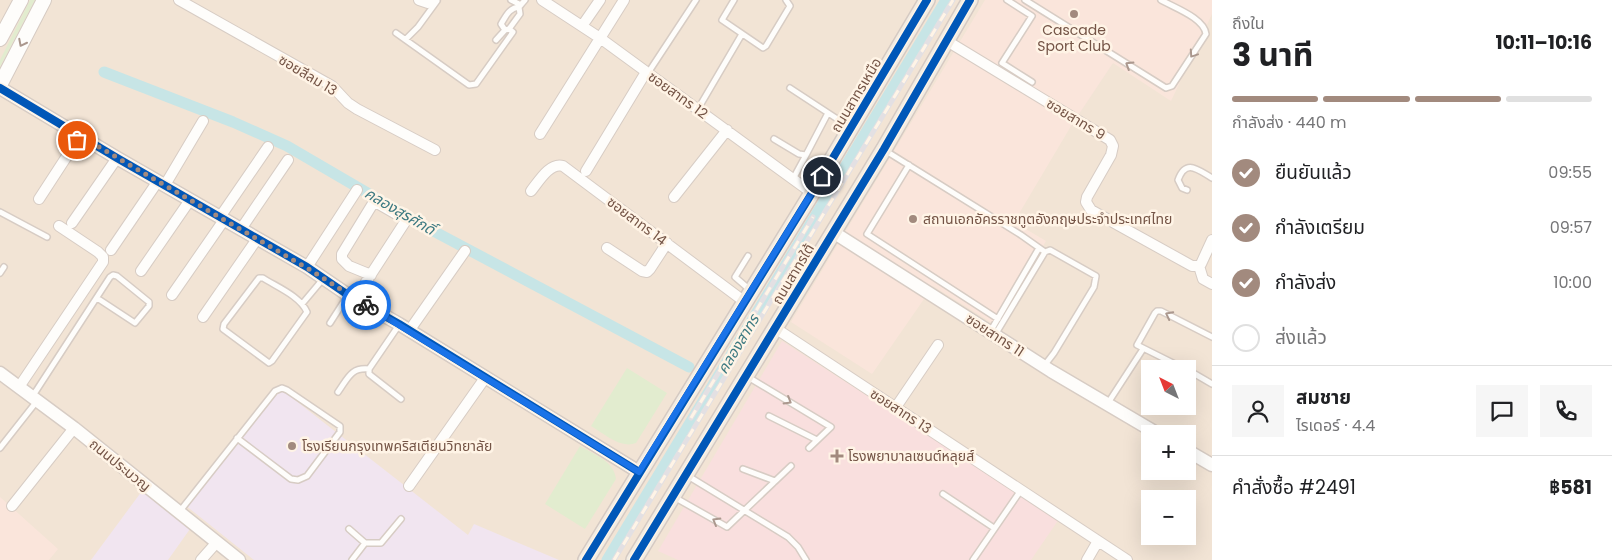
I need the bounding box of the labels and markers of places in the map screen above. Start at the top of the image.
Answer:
marker: Cascade Sport Club [1068,8,1080,20]
place label: Cascade Sport Club [1037,20,1111,56]
pin [56,119,98,161]
pin [801,155,843,197]
place label: สถานเอกอัครราชทูตอังกฤษประจำประเทศไทย [923,209,1172,229]
marker: สถานเอกอัครราชทูตอังกฤษประจำประเทศไทย [907,213,919,225]
place label: โรงเรียนกรุงเทพคริสเตียนวิทยาลัย [302,436,492,456]
marker: โรงเรียนกรุงเทพคริสเตียนวิทยาลัย [286,440,298,452]
place label: โรงพยาบาลเซนต์หลุยส์ [848,446,974,466]
marker: โรงพยาบาลเซนต์หลุยส์ [830,449,844,463]

